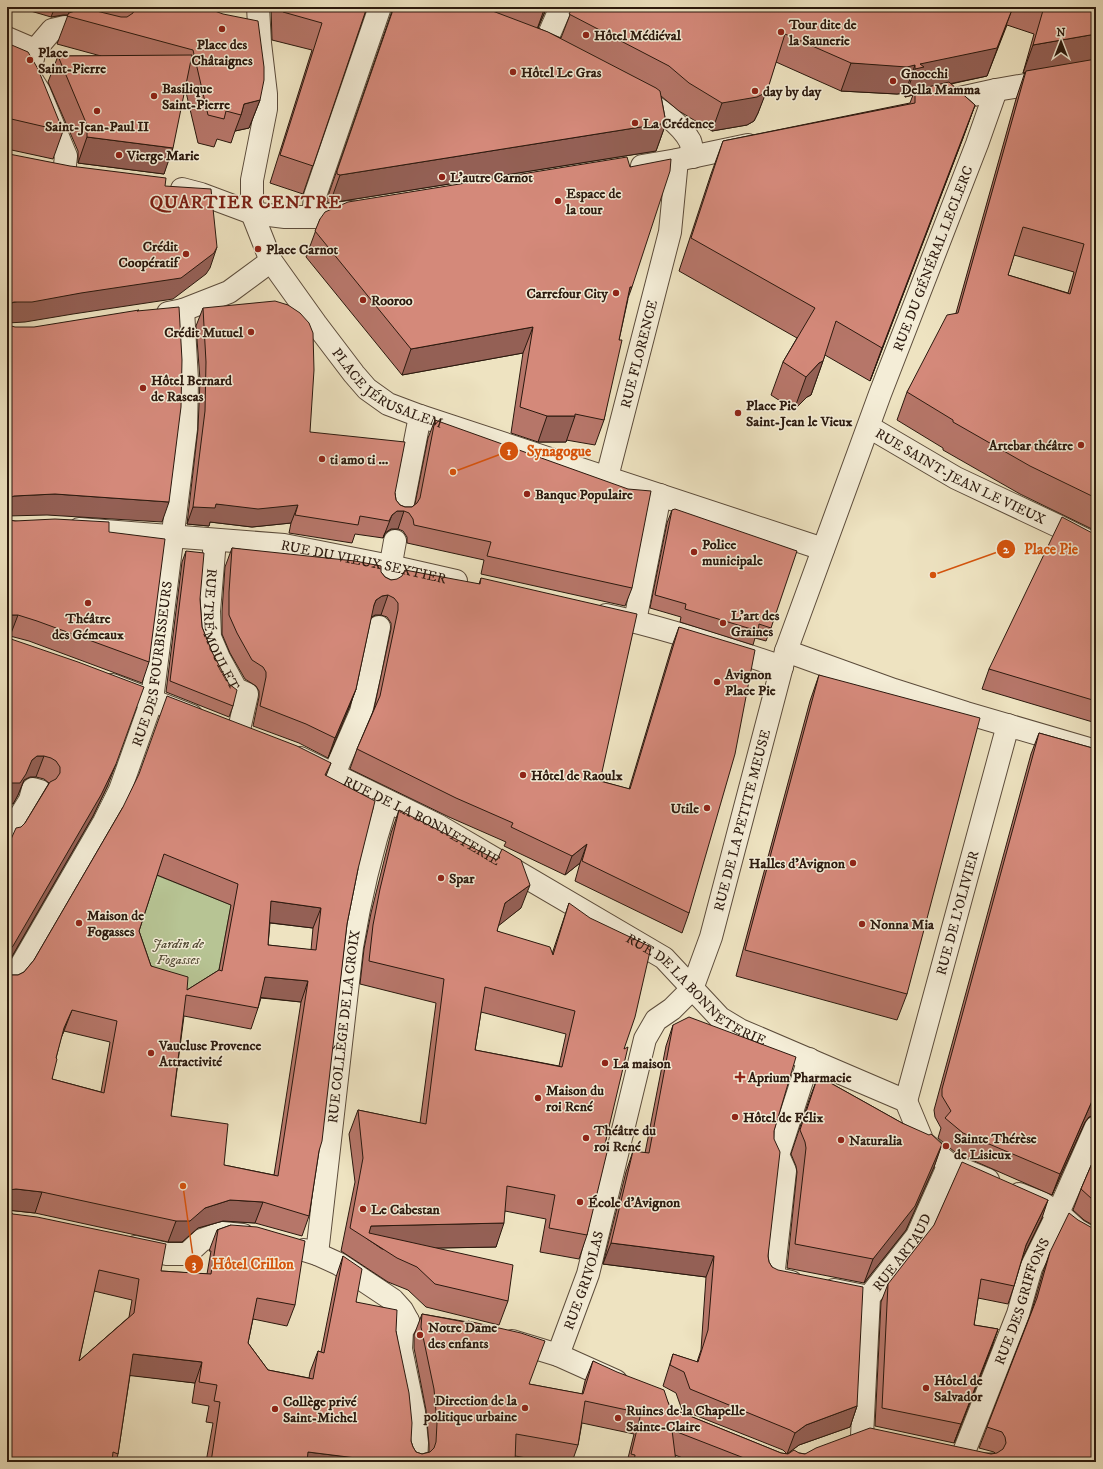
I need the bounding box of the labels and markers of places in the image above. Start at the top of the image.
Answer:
place label: Tour dite de la Saunerie [788,16,857,50]
marker: Place des Châtaignes [217,24,227,34]
place label: Hôtel Médiéval [594,27,682,45]
marker: Tour dite de la Saunerie [776,27,786,37]
marker: Hôtel Médiéval [581,30,591,40]
place label: Place des Châtaignes [191,36,253,70]
place label: Place Saint-Pierre [38,44,106,78]
marker: Place Saint-Pierre [25,55,35,65]
place label: Hôtel Le Gras [521,64,602,82]
place label: Gnocchi Della Mamma [901,65,981,99]
marker: Hôtel Le Gras [508,67,518,77]
marker: Gnocchi Della Mamma [888,76,898,86]
place label: Basilique Saint-Pierre [162,80,230,114]
place label: day by day [763,83,822,101]
marker: day by day [750,86,760,96]
marker: Basilique Saint-Pierre [149,91,159,101]
marker: Saint-Jean-Paul II [92,106,102,116]
place label: La Crédence [643,115,714,133]
place label: Saint-Jean-Paul II [45,118,149,136]
marker: La Crédence [630,118,640,128]
place label: Vierge Marie [126,147,200,165]
marker: Vierge Marie [114,150,124,160]
place label: L'autre Carnot [450,169,533,187]
marker: L'autre Carnot [437,172,447,182]
place label: Espace de la tour [565,185,621,219]
marker: Espace de la tour [553,196,563,206]
place label: Crédit Coopératif [119,238,181,272]
place label: Place Carnot [266,241,339,259]
marker: Place Carnot [253,244,263,254]
marker: Crédit Coopératif [181,249,191,259]
place label: Carrefour City [526,285,608,303]
marker: Carrefour City [611,288,621,298]
place label: Rooroo [371,292,413,310]
marker: Rooroo [358,295,368,305]
place label: Crédit Mutuel [164,324,244,342]
marker: Crédit Mutuel [246,327,256,337]
place label: Hôtel Bernard de Rascas [151,372,233,406]
marker: Hôtel Bernard de Rascas [138,383,148,393]
place label: Place Pie Saint-Jean le Vieux [746,397,853,431]
marker: Place Pie Saint-Jean le Vieux [733,408,743,418]
place label: Artebar théâtre [988,437,1073,455]
callout: Synagogue [499,438,599,465]
marker: Artebar théâtre [1076,440,1086,450]
place label: ti amo ti ... [330,451,388,469]
marker: ti amo ti ... [317,454,327,464]
place label: Banque Populaire [535,486,633,504]
marker: Banque Populaire [522,489,532,499]
callout: Place Pie [996,535,1086,562]
place label: Police municipale [702,536,763,570]
marker: Police municipale [689,547,699,557]
marker: Théâtre des Gémeaux [83,598,93,608]
place label: L’art des Graines [731,607,780,641]
place label: Théâtre des Gémeaux [52,610,124,644]
marker: L’art des Graines [718,618,728,628]
place label: Avignon Place Pie [724,666,776,700]
marker: Avignon Place Pie [712,677,722,687]
place label: Hôtel de Raoulx [531,767,623,785]
marker: Hôtel de Raoulx [518,770,528,780]
place label: Utile [670,800,699,818]
marker: Utile [702,803,712,813]
place label: Halles d'Avignon [749,855,846,873]
marker: Halles d'Avignon [848,858,858,868]
place label: Spar [449,870,475,888]
marker: Spar [436,873,446,883]
place label: Maison de Fogasses [87,907,144,941]
place label: Nonna Mia [870,916,935,934]
marker: Maison de Fogasses [74,918,84,928]
marker: Nonna Mia [857,919,867,929]
place label: Vaucluse Provence Attractivité [158,1037,261,1071]
marker: Vaucluse Provence Attractivité [146,1048,156,1058]
place label: La maison [613,1055,672,1073]
marker: La maison [600,1058,610,1068]
place label: Aprium Pharmacie [747,1069,852,1087]
marker: Aprium Pharmacie [735,1072,745,1082]
place label: Maison du roi René [546,1082,604,1116]
marker: Maison du roi René [533,1093,543,1103]
place label: Hôtel de Félix [743,1109,823,1127]
marker: Hôtel de Félix [730,1112,740,1122]
place label: Théâtre du roi René [593,1122,656,1156]
place label: Sainte Thérèse de Lisieux [954,1130,1037,1164]
place label: Naturalia [849,1132,903,1150]
marker: Théâtre du roi René [581,1133,591,1143]
marker: Naturalia [836,1135,846,1145]
marker: Sainte Thérèse de Lisieux [941,1141,951,1151]
place label: École d'Avignon [588,1194,681,1212]
marker: École d'Avignon [575,1197,585,1207]
place label: Le Cabestan [371,1201,441,1219]
marker: Le Cabestan [358,1204,368,1214]
callout: Hôtel Crillon [184,1250,302,1277]
place label: Notre Dame des enfants [428,1319,497,1353]
marker: Notre Dame des enfants [415,1330,425,1340]
place label: Hôtel de Salvador [934,1372,983,1406]
marker: Hôtel de Salvador [921,1383,931,1393]
place label: Direction de la politique urbaine [423,1392,518,1426]
place label: Collège privé Saint-Michel [283,1393,358,1427]
place label: Ruines de la Chapelle Sainte-Claire [626,1402,745,1436]
marker: Direction de la politique urbaine [520,1403,530,1413]
marker: Collège privé Saint-Michel [270,1404,280,1414]
marker: Ruines de la Chapelle Sainte-Claire [613,1413,623,1423]

